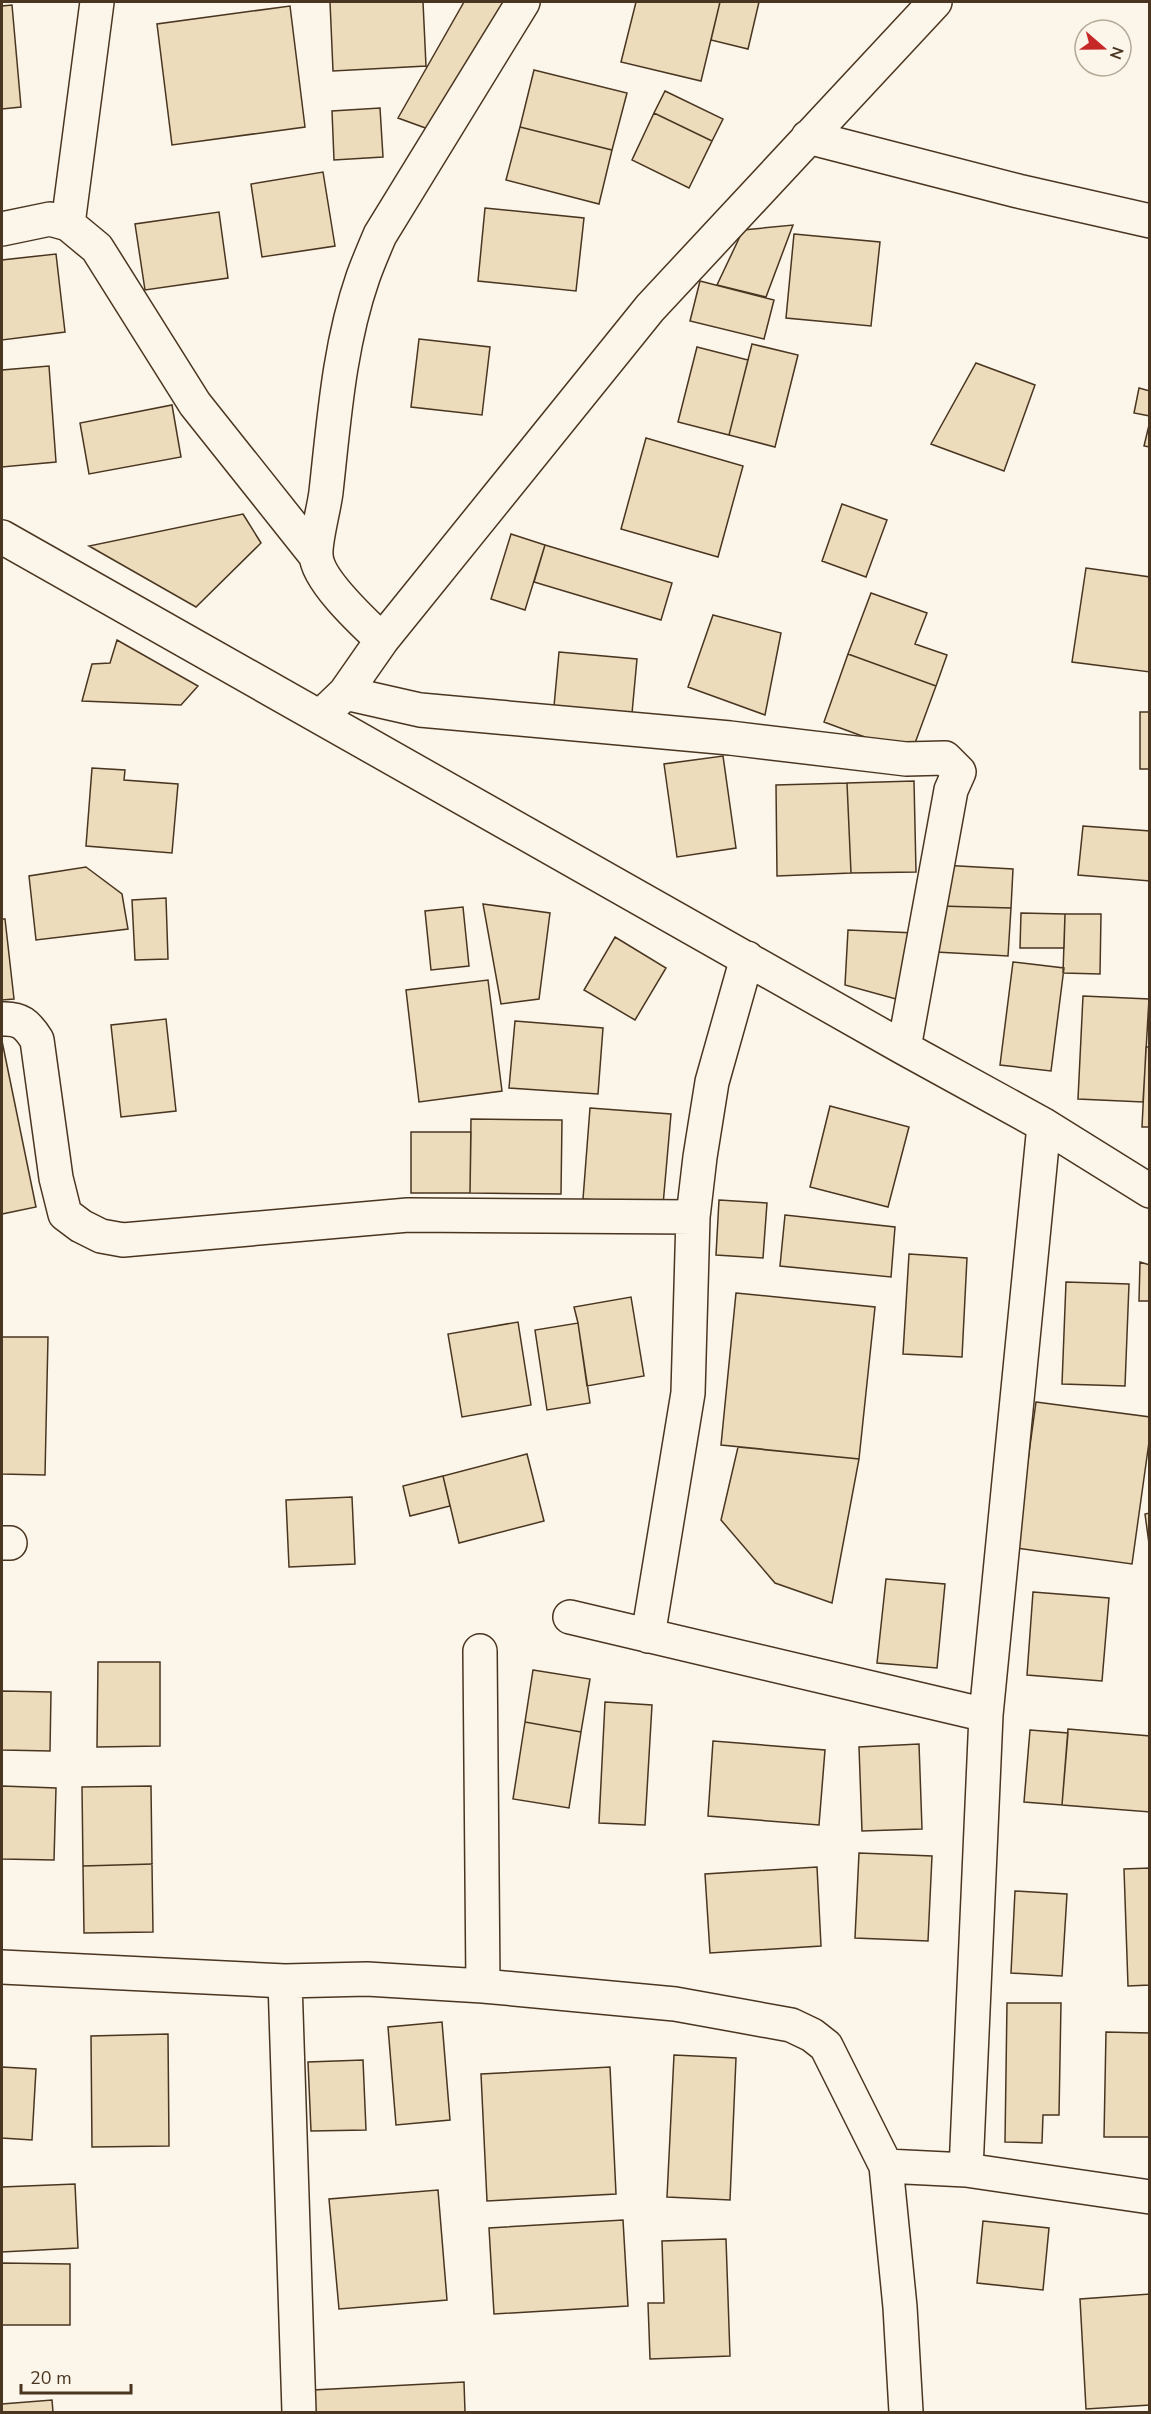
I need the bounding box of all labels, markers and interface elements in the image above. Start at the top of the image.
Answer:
north arrow [1073,18,1133,78]
text: N [1104,43,1129,62]
scale bar [21,2357,130,2395]
text: 20 m [30,2366,72,2390]

